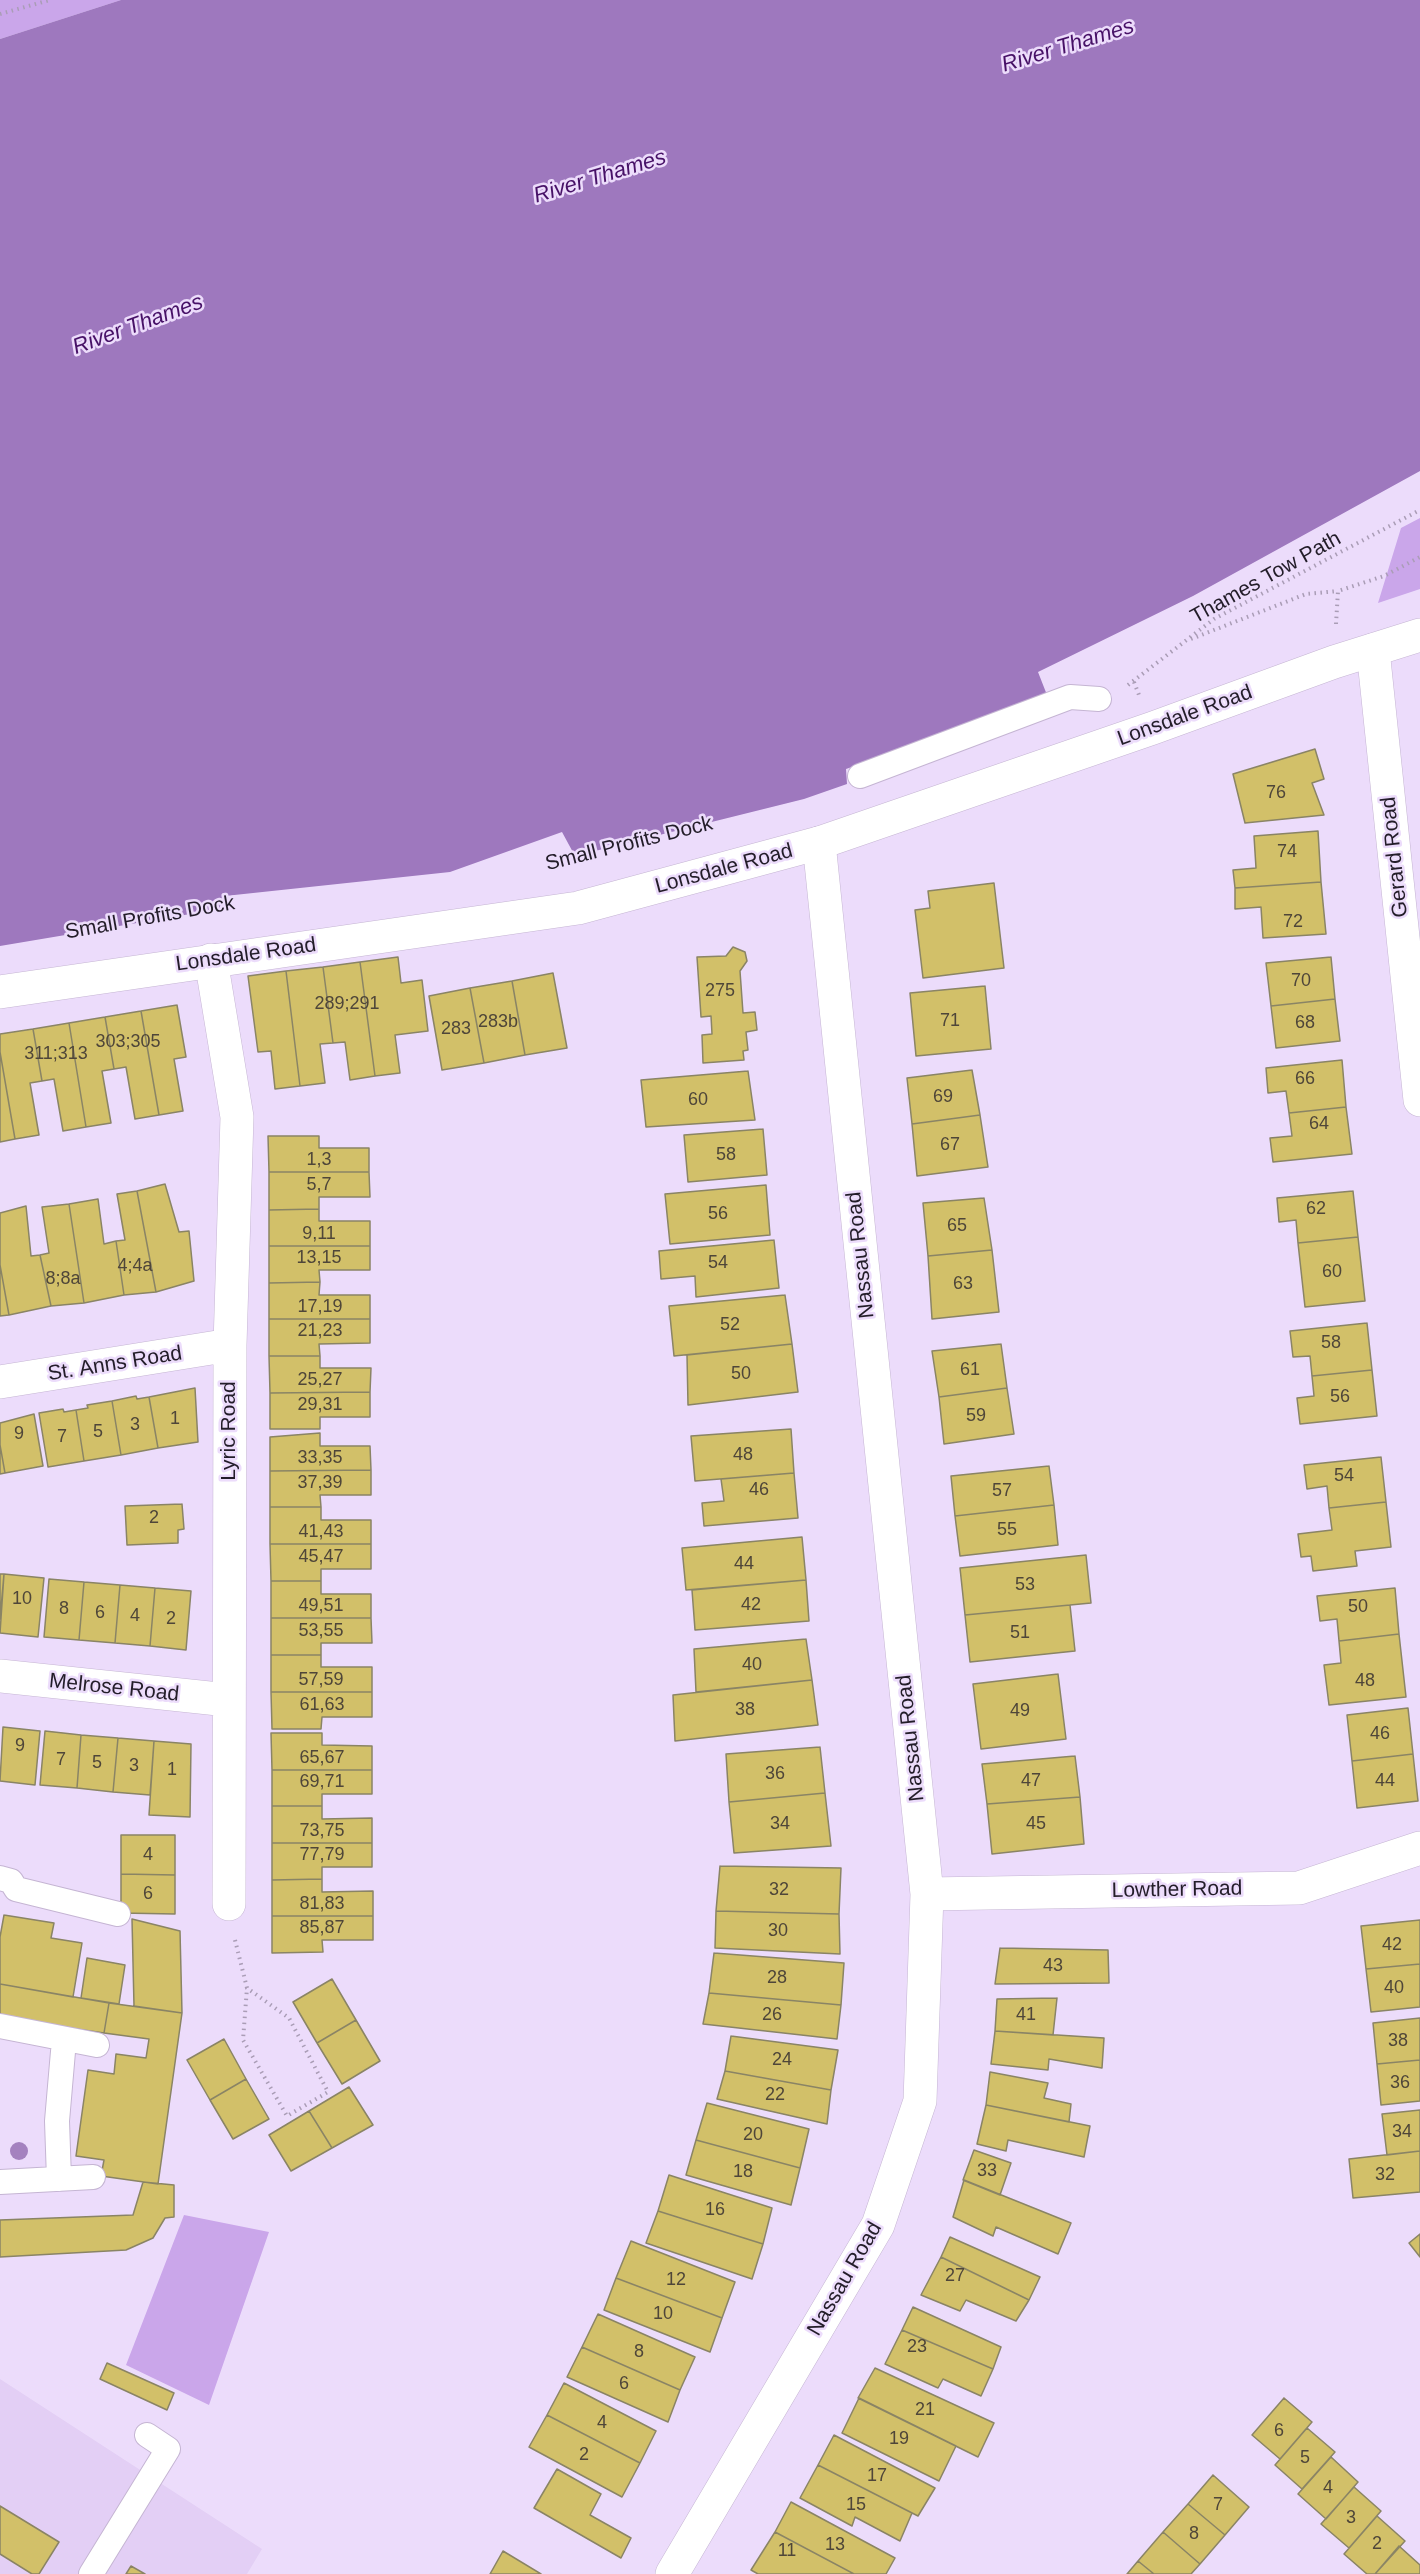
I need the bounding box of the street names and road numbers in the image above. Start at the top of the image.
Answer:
street label: Thames Tow Path [1186,526,1346,630]
street label: Lonsdale Road [1114,680,1256,752]
street label: Gerard Road [1376,795,1414,919]
street label: Small Profits Dock [543,811,715,877]
street label: Lonsdale Road [653,839,795,899]
street label: Small Profits Dock [63,891,237,945]
street label: Lonsdale Road [174,933,318,977]
street label: Nassau Road [842,1190,880,1320]
street label: St. Anns Road [46,1341,184,1387]
street label: Lyric Road [216,1381,242,1481]
street label: Melrose Road [48,1669,180,1707]
street label: Nassau Road [892,1673,930,1803]
street label: Lowther Road [1111,1876,1243,1904]
street label: Nassau Road [802,2218,888,2340]

